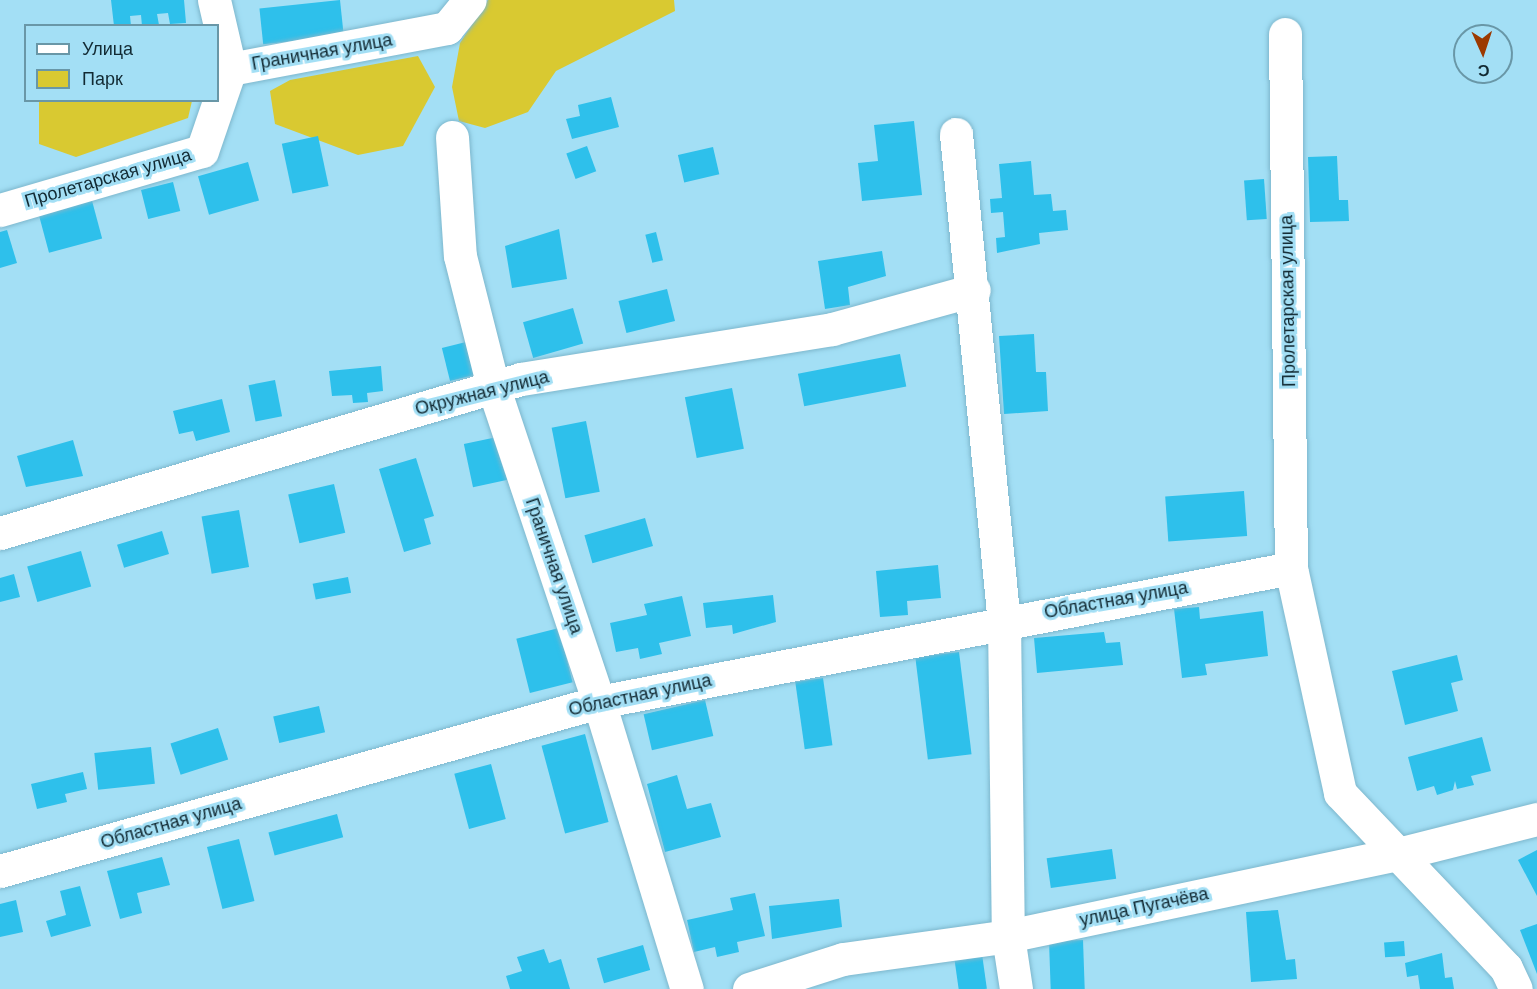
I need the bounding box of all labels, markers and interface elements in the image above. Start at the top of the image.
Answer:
legend [24,24,219,102]
north arrow [1453,24,1513,84]
street label: Граничная улица [250,29,394,75]
text: Улица [82,39,133,59]
text: С [1478,62,1490,79]
text: Парк [82,69,123,89]
street label: Пролетарская улица [22,144,194,212]
street label: Пролетарская улица [1276,215,1300,387]
street label: Окружная улица [413,366,551,420]
street label: Граничная улица [521,495,587,637]
street label: Областная улица [1043,577,1189,623]
street label: Областная улица [567,669,713,721]
street label: Областная улица [98,793,244,853]
street label: улица Пугачёва [1078,883,1210,931]

